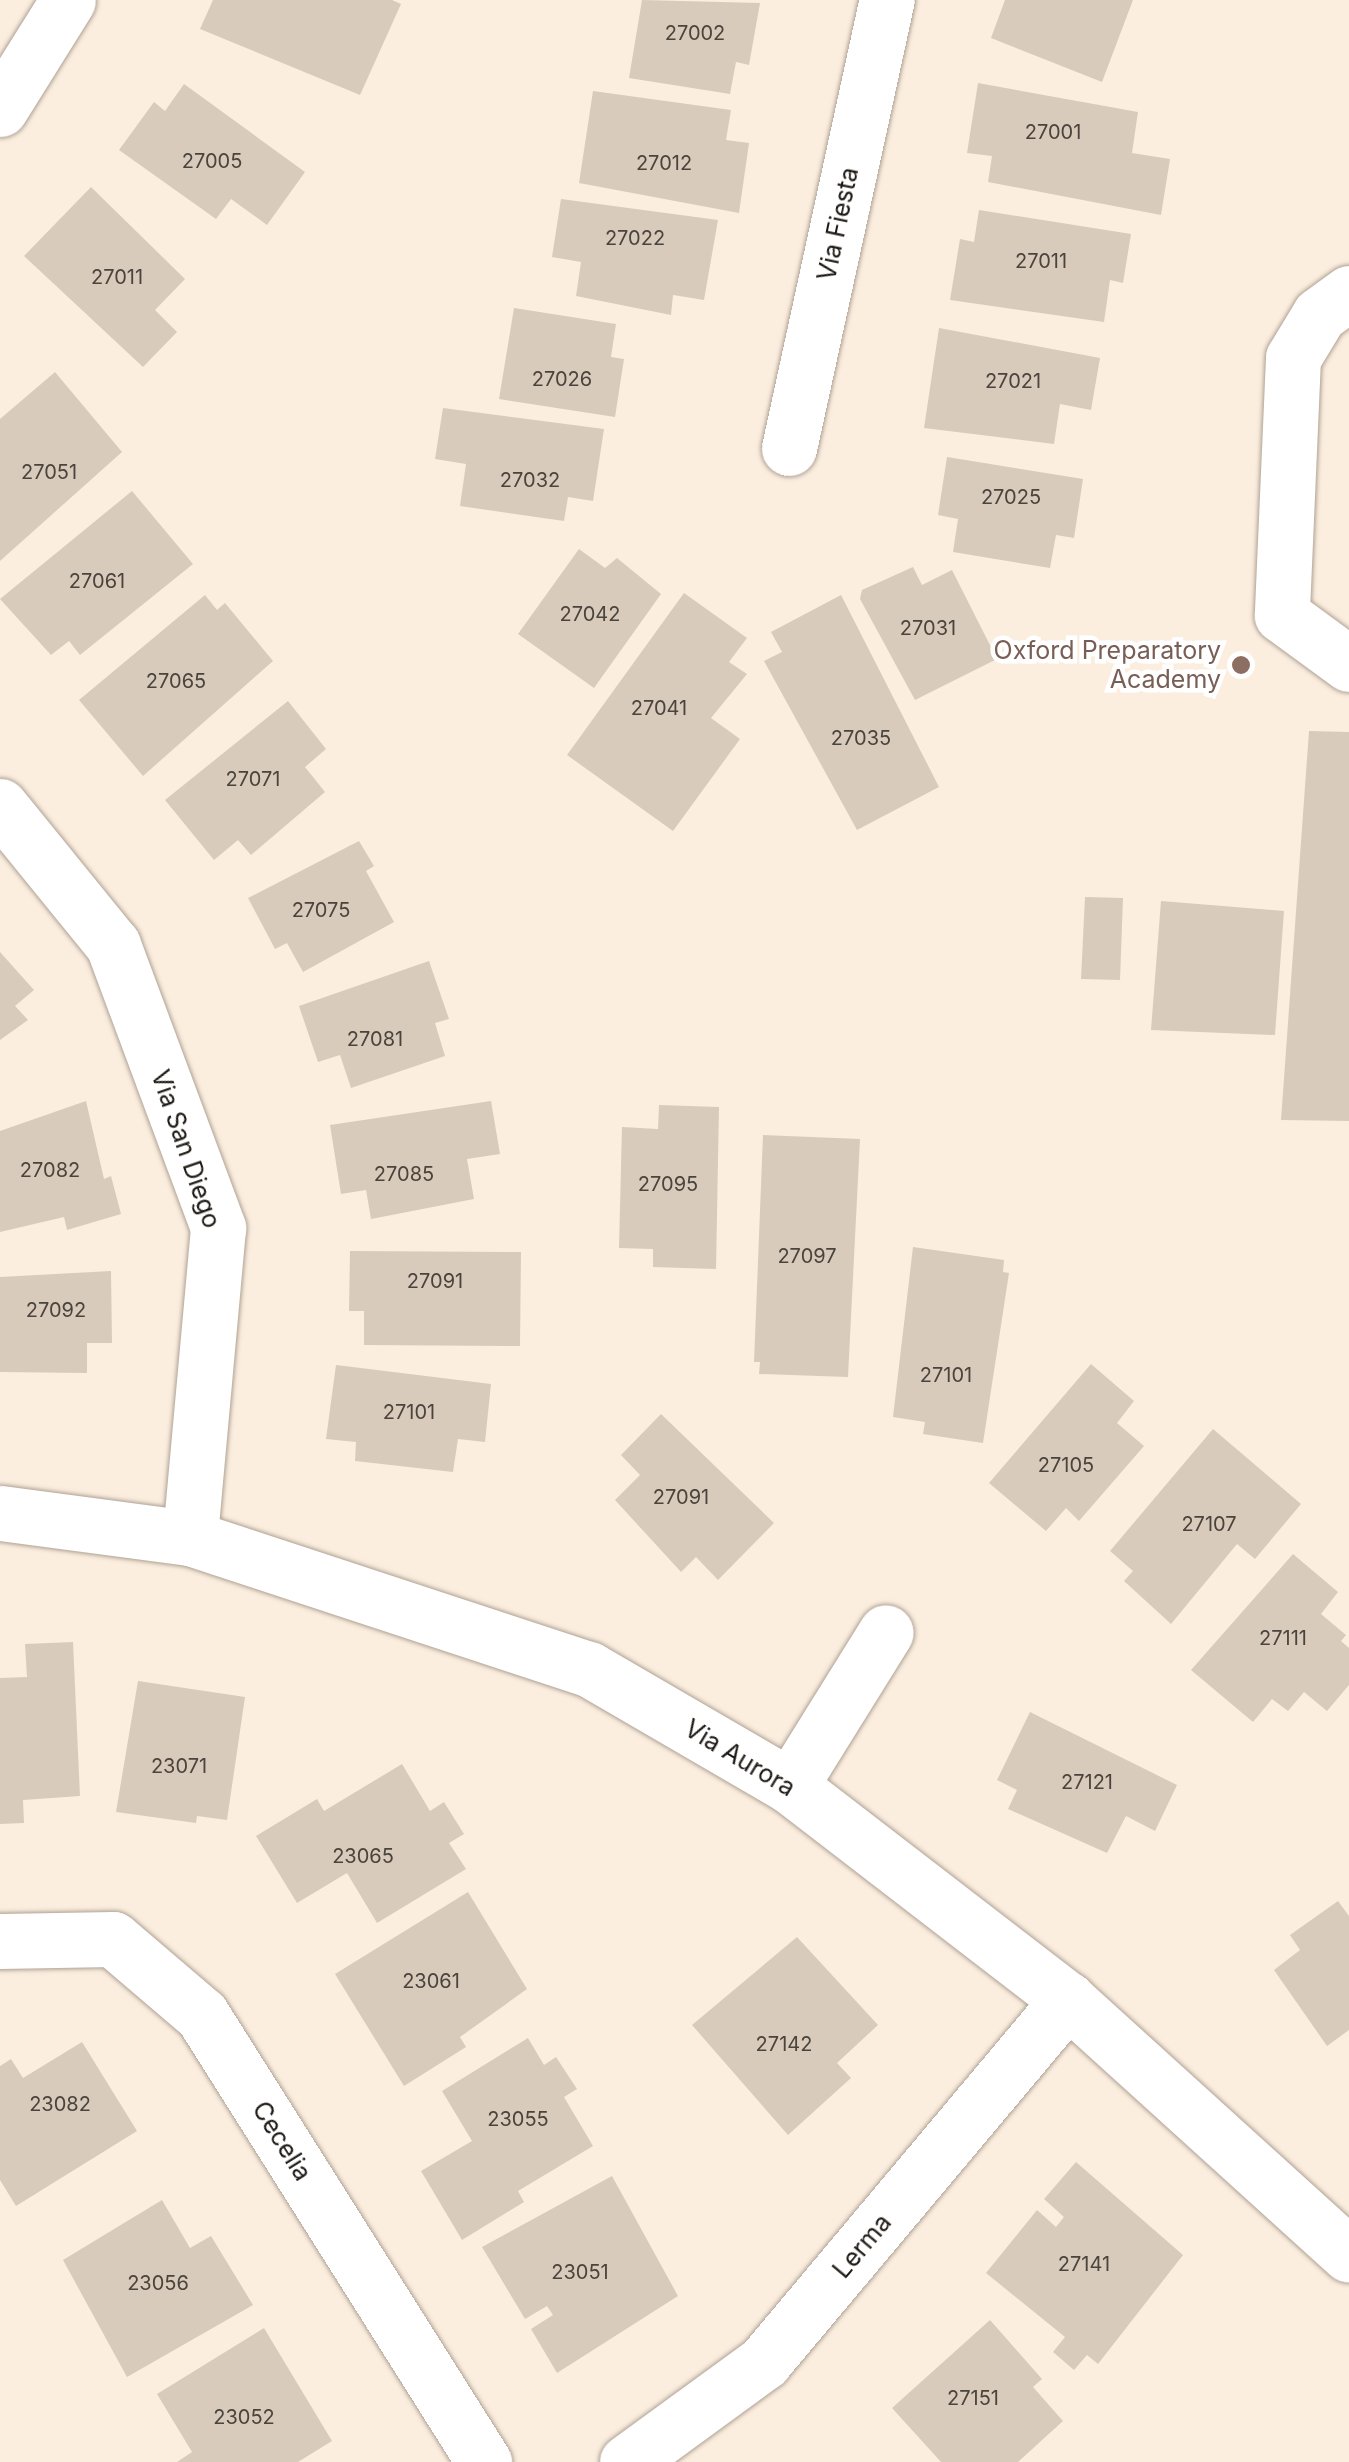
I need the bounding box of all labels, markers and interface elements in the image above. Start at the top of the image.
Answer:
house number: 27002 [665,21,725,45]
house number: 27001 [1025,120,1081,144]
house number: 27005 [182,149,242,173]
house number: 27012 [636,151,692,175]
street label: Via Fiesta [811,164,865,284]
house number: 27022 [605,226,665,250]
house number: 27011 [1015,249,1067,273]
house number: 27011 [91,265,143,289]
house number: 27026 [532,367,592,391]
house number: 27021 [985,369,1041,393]
house number: 27051 [21,460,77,484]
house number: 27032 [500,468,560,492]
house number: 27025 [981,485,1041,509]
house number: 27061 [69,569,125,593]
house number: 27042 [560,602,620,626]
house number: 27031 [900,616,956,640]
place label: Oxford Preparatory Academy [994,636,1221,695]
marker: Oxford Preparatory Academy [1230,654,1252,676]
house number: 27065 [146,669,206,693]
house number: 27041 [631,696,687,720]
house number: 27035 [831,726,891,750]
house number: 27071 [226,767,280,791]
house number: 27075 [292,898,350,922]
house number: 27081 [347,1027,403,1051]
street label: Via San Diego [145,1066,227,1232]
house number: 27082 [20,1158,80,1182]
house number: 27085 [374,1162,434,1186]
house number: 27095 [638,1172,698,1196]
house number: 27097 [777,1244,837,1268]
house number: 27091 [407,1269,463,1293]
house number: 27092 [26,1298,86,1322]
house number: 27101 [920,1363,972,1387]
house number: 27101 [383,1400,435,1424]
house number: 27105 [1038,1453,1094,1477]
house number: 27091 [653,1485,709,1509]
house number: 27107 [1181,1512,1237,1536]
house number: 27111 [1259,1626,1307,1650]
street label: Via Aurora [679,1713,801,1803]
house number: 23071 [151,1754,207,1778]
house number: 27121 [1061,1770,1113,1794]
house number: 23065 [332,1844,394,1868]
house number: 23061 [402,1969,460,1993]
house number: 27142 [756,2032,812,2056]
house number: 23082 [29,2092,91,2116]
street label: Cecelia [246,2096,318,2186]
house number: 23055 [487,2107,549,2131]
street label: Lerma [827,2208,897,2284]
house number: 27141 [1058,2252,1110,2276]
house number: 23051 [551,2260,609,2284]
house number: 23056 [127,2271,189,2295]
house number: 27151 [947,2386,999,2410]
house number: 23052 [213,2405,275,2429]

